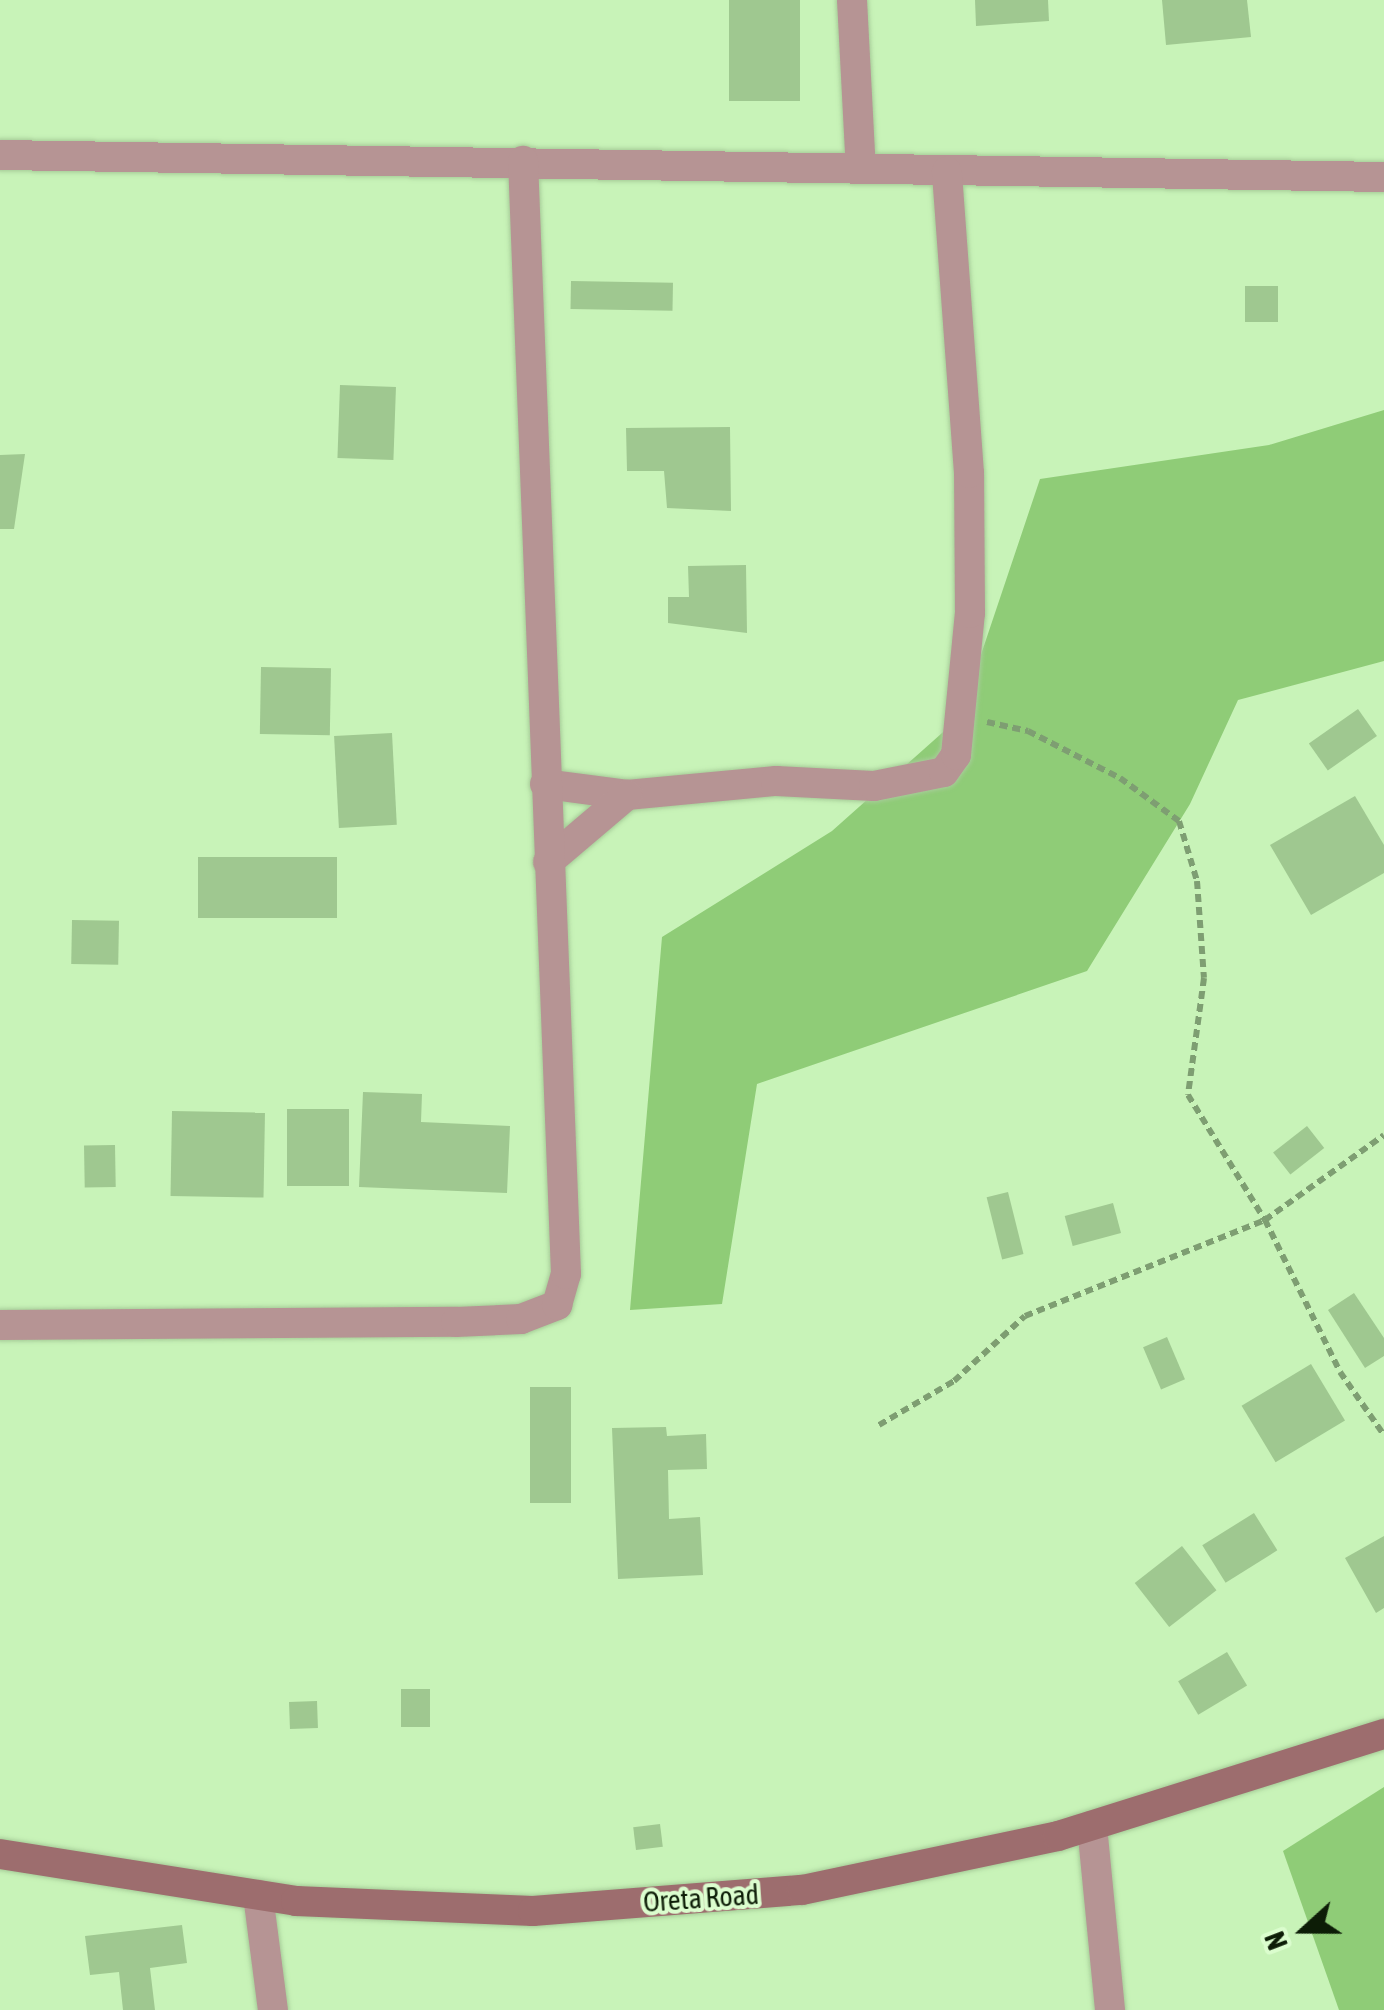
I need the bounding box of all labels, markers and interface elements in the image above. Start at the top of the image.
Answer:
street label: Oreta Road [642,1877,760,1919]
north arrow [1254,1880,1354,1980]
text: N [1258,1927,1294,1954]

